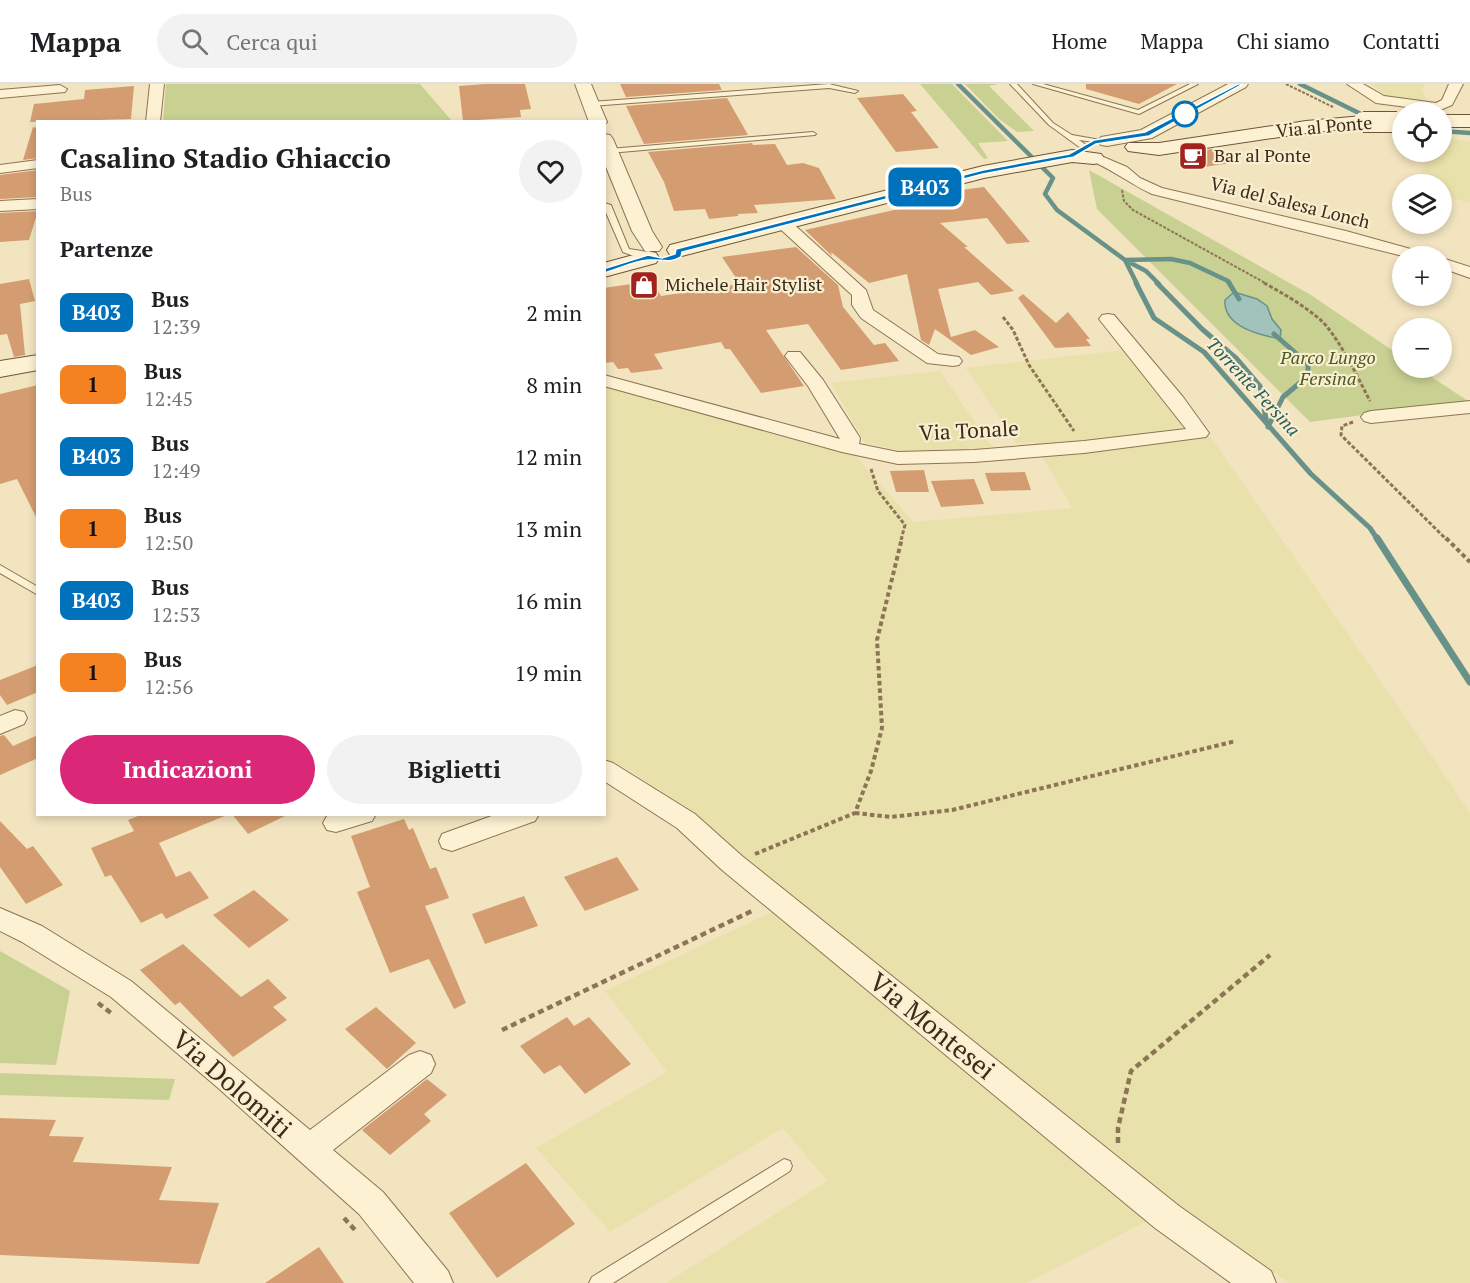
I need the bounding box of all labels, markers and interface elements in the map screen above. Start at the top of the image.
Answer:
search box [157,14,577,68]
text: Mappa [30,23,121,60]
icon: search [178,25,211,58]
text: Cerca qui [226,27,318,56]
text: Home [1052,27,1107,55]
text: Mappa [1140,27,1204,55]
text: Chi siamo [1237,27,1330,55]
text: Contatti [1363,27,1440,55]
unlabelled marker [1172,101,1198,127]
map controls [1392,102,1452,378]
button: locate [1392,102,1452,162]
street label: Via al Ponte [1275,110,1373,142]
text: Casalino Stadio Ghiaccio [60,139,391,176]
button: heart [519,140,582,203]
cafe icon: Bar al Ponte [1177,140,1209,172]
place label: Bar al Ponte [1214,143,1311,167]
line badge: B403 [883,168,967,206]
street label: Via del Salesa Lonch [1208,171,1373,234]
text: B403 [900,173,950,201]
button: layers [1392,174,1452,234]
text: Bus [60,180,92,207]
text: Partenze [60,234,153,263]
button: + [1392,246,1452,306]
shop icon: Michele Hair Stylist [628,269,660,301]
place label: Michele Hair Stylist [665,272,823,296]
text: Bus [151,284,189,313]
text: B403 [72,298,121,326]
text: 2 min [526,298,582,327]
text: 12:39 [151,313,200,340]
button: − [1392,318,1452,378]
water label: Torrente Fersina [1202,332,1306,441]
park label: Parco Lungo Fersina [1279,345,1376,390]
text: Bus [144,356,182,385]
text: 1 [87,370,99,398]
text: 8 min [526,370,582,399]
text: 12:45 [144,385,193,412]
street label: Via Tonale [918,413,1019,447]
text: Bus [151,428,189,457]
text: B403 [72,442,121,470]
text: 12 min [515,442,582,471]
text: 12:49 [151,457,200,484]
text: Bus [144,500,182,529]
text: 1 [87,514,99,542]
text: 13 min [515,514,582,543]
text: 12:50 [144,529,193,556]
text: Bus [151,572,189,601]
text: B403 [72,586,121,614]
text: 16 min [515,586,582,615]
text: 12:53 [151,601,200,628]
text: Bus [144,644,182,673]
text: 1 [87,658,99,686]
text: 19 min [515,658,582,687]
text: 12:56 [144,673,193,700]
button: Indicazioni [60,735,315,804]
button: Biglietti [327,735,582,804]
street label: Via Montesei [863,964,1003,1086]
street label: Via Dolomiti [166,1022,300,1145]

